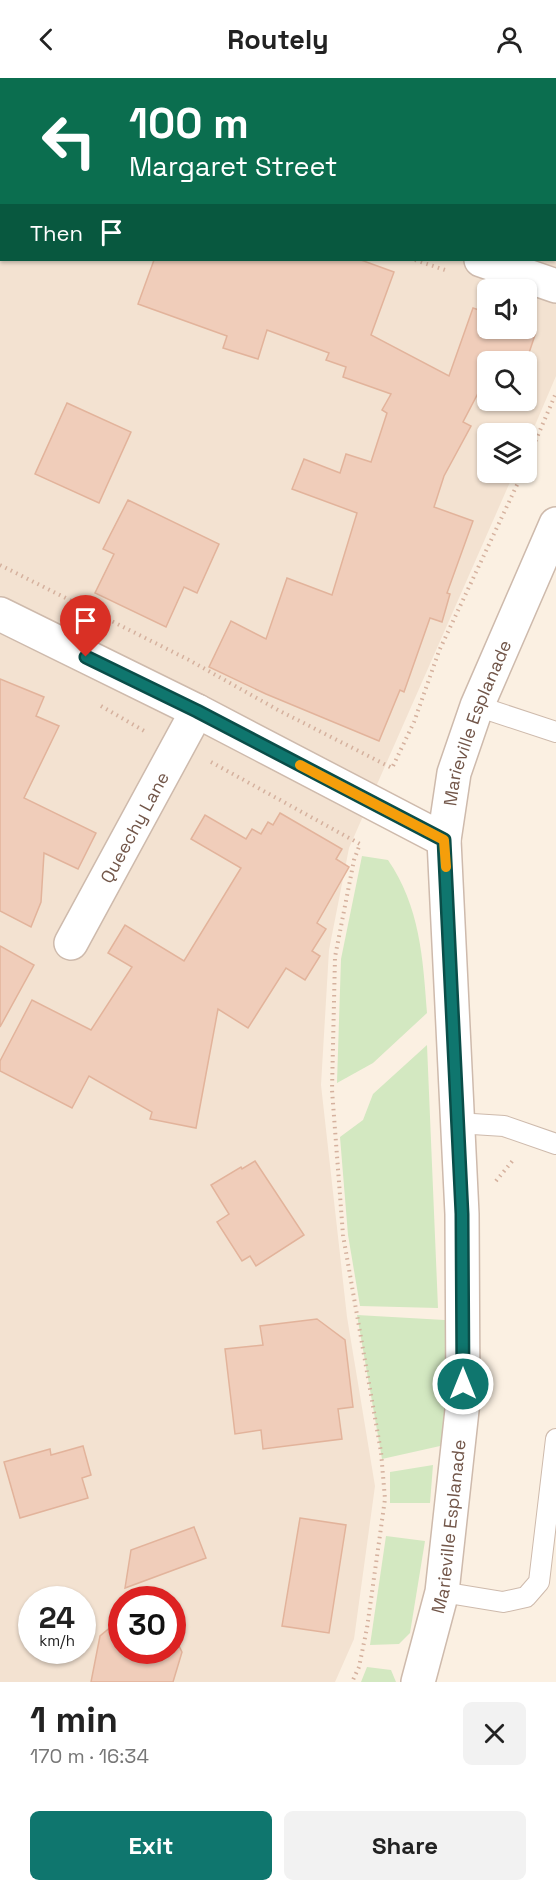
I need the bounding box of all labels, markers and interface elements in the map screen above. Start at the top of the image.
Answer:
text: Routely [227,22,329,57]
icon: back [30,23,63,56]
icon: person [493,23,526,56]
text: 100 m [129,97,249,150]
icon: left [30,102,108,180]
text: Margaret Street [129,149,337,184]
icon: arrive [95,216,128,249]
text: Then [30,219,83,247]
map controls [477,279,537,483]
button: sound [477,279,537,339]
button: search [477,351,537,411]
button: layers [477,423,537,483]
pin [60,595,111,657]
icon: arrive [69,604,102,637]
street label: Marieville Esplanade [438,636,516,807]
street label: Queechy Lane [94,767,174,887]
position arrow [431,1352,495,1416]
street label: Marieville Esplanade [425,1438,470,1616]
speed limit sign: 30 [108,1586,186,1664]
text: 24 [39,1598,75,1637]
text: km/h [39,1631,75,1650]
text: 1 min [30,1697,118,1743]
button: close [463,1702,526,1765]
text: 170 m · 16:34 [30,1743,149,1769]
button: Exit [30,1811,272,1880]
button: Share [284,1811,526,1880]

